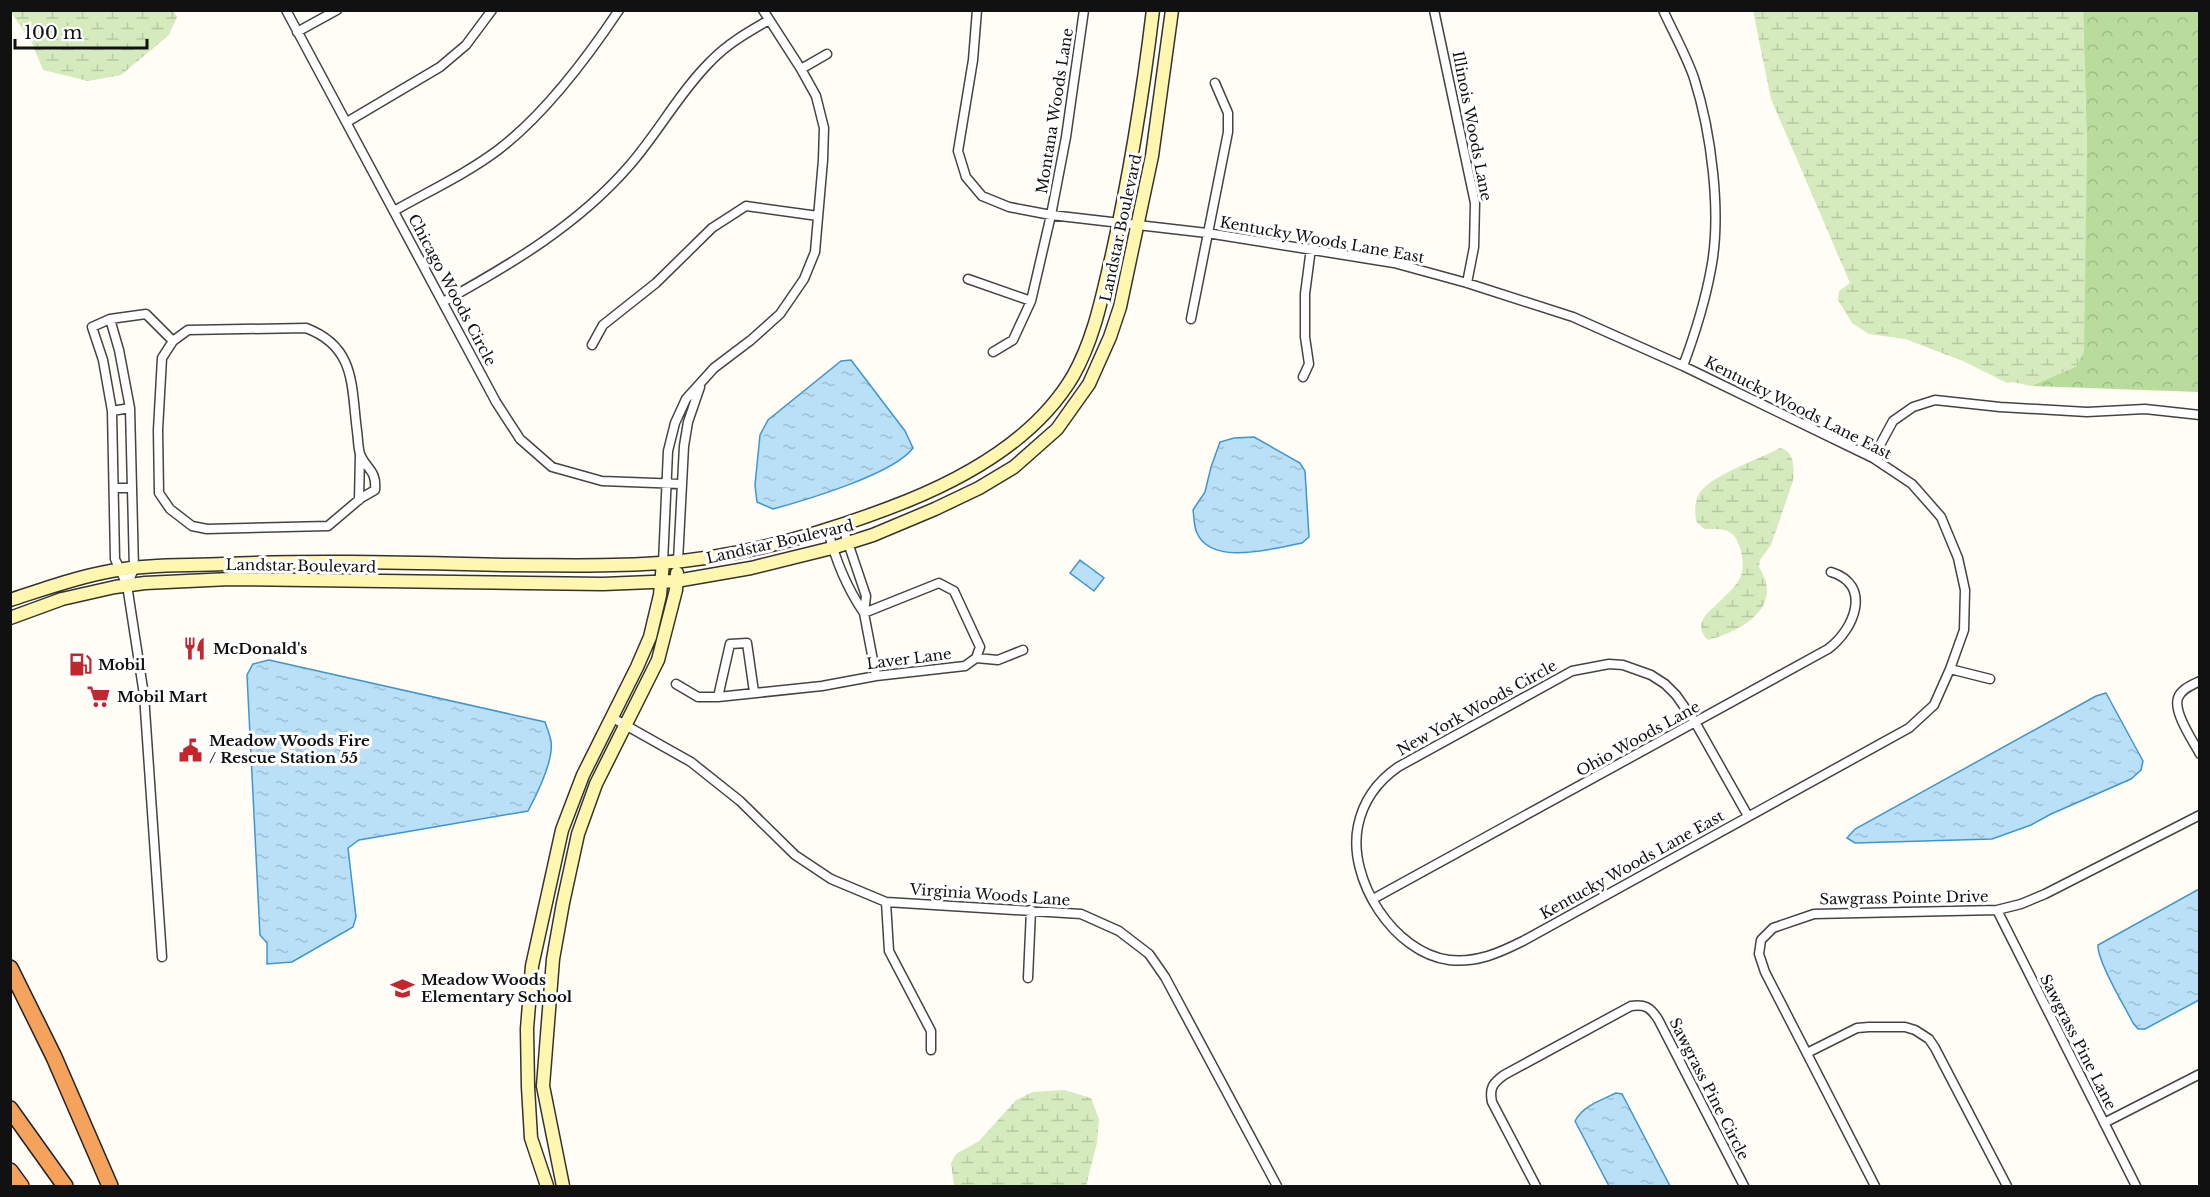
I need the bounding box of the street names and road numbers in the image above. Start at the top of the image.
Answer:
street label: Montana Woods Lane [1032,27,1077,195]
street label: Illinois Woods Lane [1449,49,1496,202]
street label: Landstar Boulevard [1096,152,1145,304]
street label: Chicago Woods Circle [404,211,501,369]
street label: Kentucky Woods Lane East [1218,212,1426,267]
street label: Kentucky Woods Lane East [1701,352,1895,463]
street label: Landstar Boulevard [704,515,855,568]
street label: Landstar Boulevard [226,555,376,576]
street label: Laver Lane [865,644,953,673]
street label: New York Woods Circle [1394,656,1560,759]
street label: Ohio Woods Lane [1573,697,1703,780]
street label: Kentucky Woods Lane East [1536,806,1727,923]
street label: Virginia Woods Lane [908,879,1071,910]
street label: Sawgrass Pointe Drive [1819,887,1989,908]
street label: Sawgrass Pine Lane [2036,971,2121,1113]
street label: Sawgrass Pine Circle [1665,1015,1754,1163]

